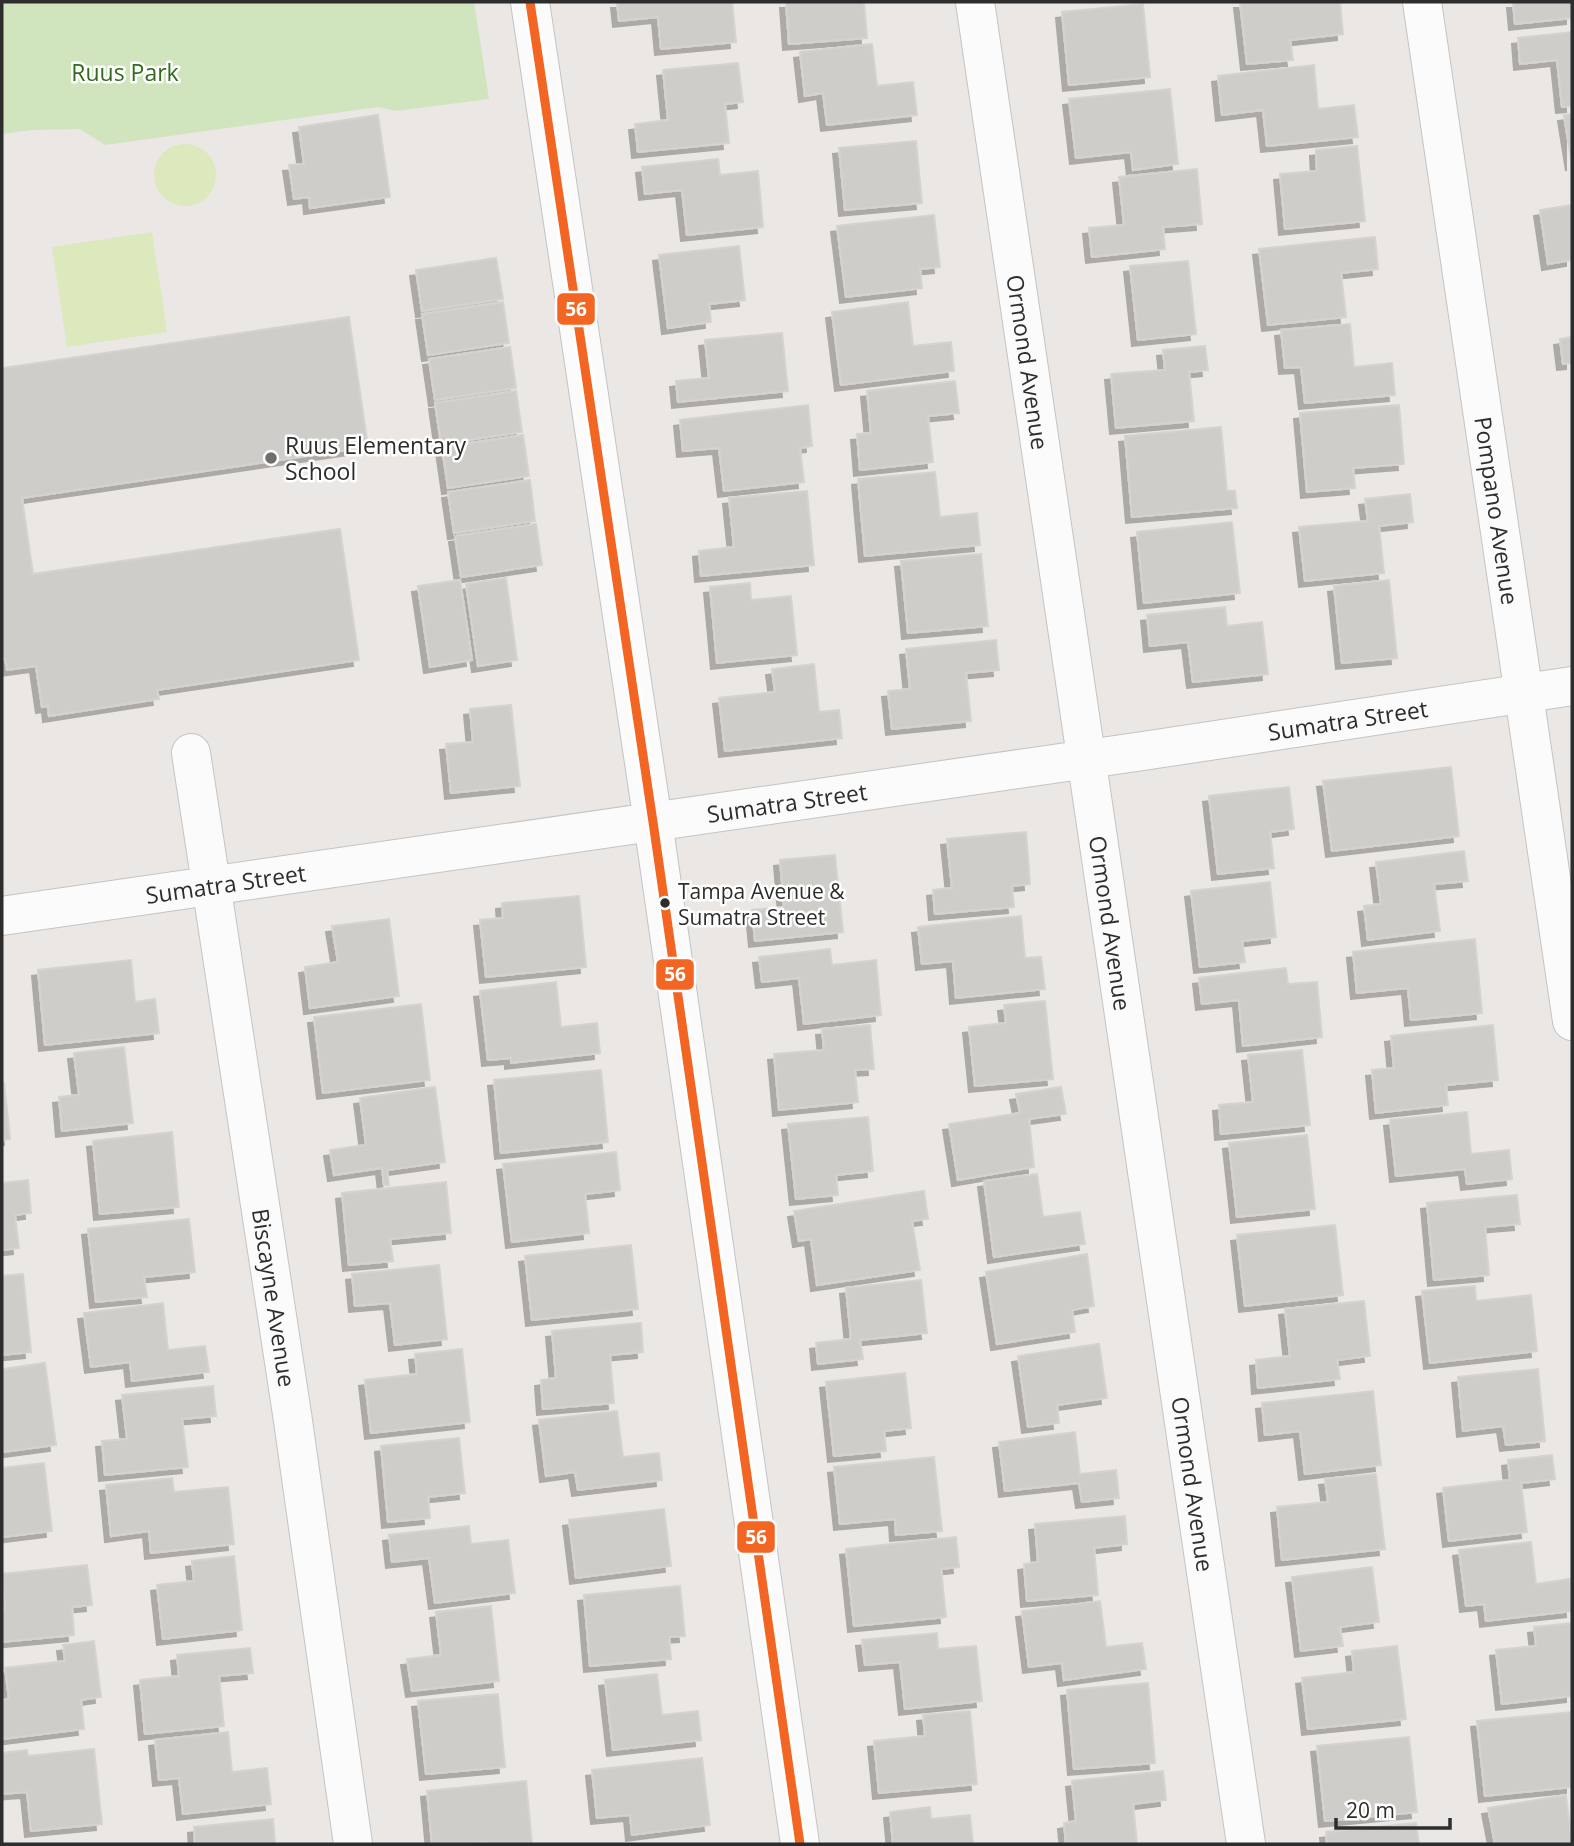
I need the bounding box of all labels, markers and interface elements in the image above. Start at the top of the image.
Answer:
park label: Ruus Park [71,56,179,88]
street label: Ormond Avenue [999,272,1057,452]
line badge: 56 [556,292,596,326]
text: 56 [565,296,587,322]
street label: Pompano Avenue [1467,414,1527,607]
place label: Ruus Elementary School [285,429,467,487]
marker: Ruus Elementary School [263,450,279,466]
street label: Sumatra Street [1266,692,1430,748]
street label: Sumatra Street [705,775,869,830]
street label: Ormond Avenue [1082,833,1139,1013]
street label: Sumatra Street [143,856,308,911]
place label: Tampa Avenue & Sumatra Street [678,877,845,931]
marker: Tampa Avenue & Sumatra Street [658,896,672,910]
line badge: 56 [655,958,695,991]
text: 56 [664,961,686,987]
street label: Biscayne Avenue [245,1206,304,1389]
street label: Ormond Avenue [1164,1394,1222,1574]
line badge: 56 [736,1520,776,1554]
text: 56 [745,1524,767,1550]
scale bar [1336,1786,1450,1830]
text: 20 m [1346,1796,1395,1824]

